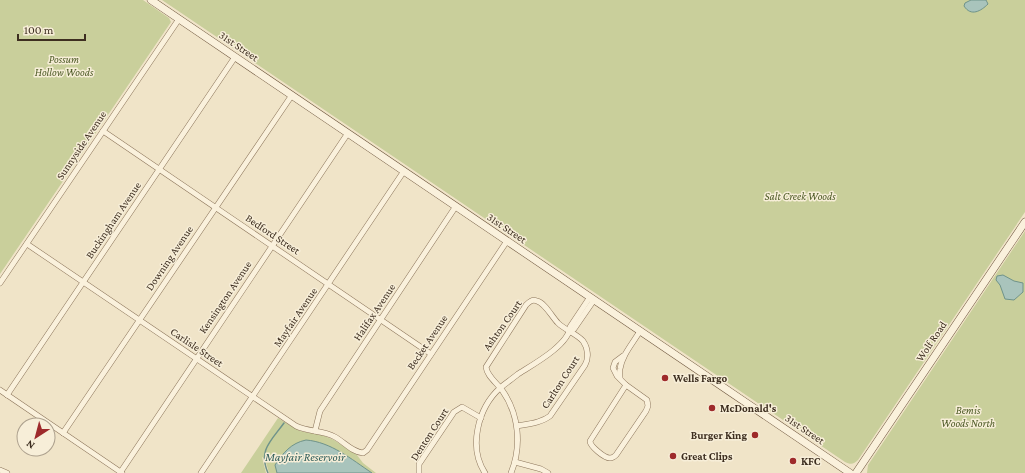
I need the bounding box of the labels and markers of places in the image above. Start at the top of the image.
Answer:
place label: Wells Fargo [672,372,728,384]
marker: Wells Fargo [660,373,670,383]
place label: McDonald's [720,402,777,414]
marker: McDonald's [707,403,717,413]
place label: Burger King [691,429,747,441]
marker: Burger King [750,430,760,440]
place label: Great Clips [681,450,733,462]
marker: Great Clips [668,451,678,461]
place label: KFC [801,455,821,467]
marker: KFC [788,456,798,466]

